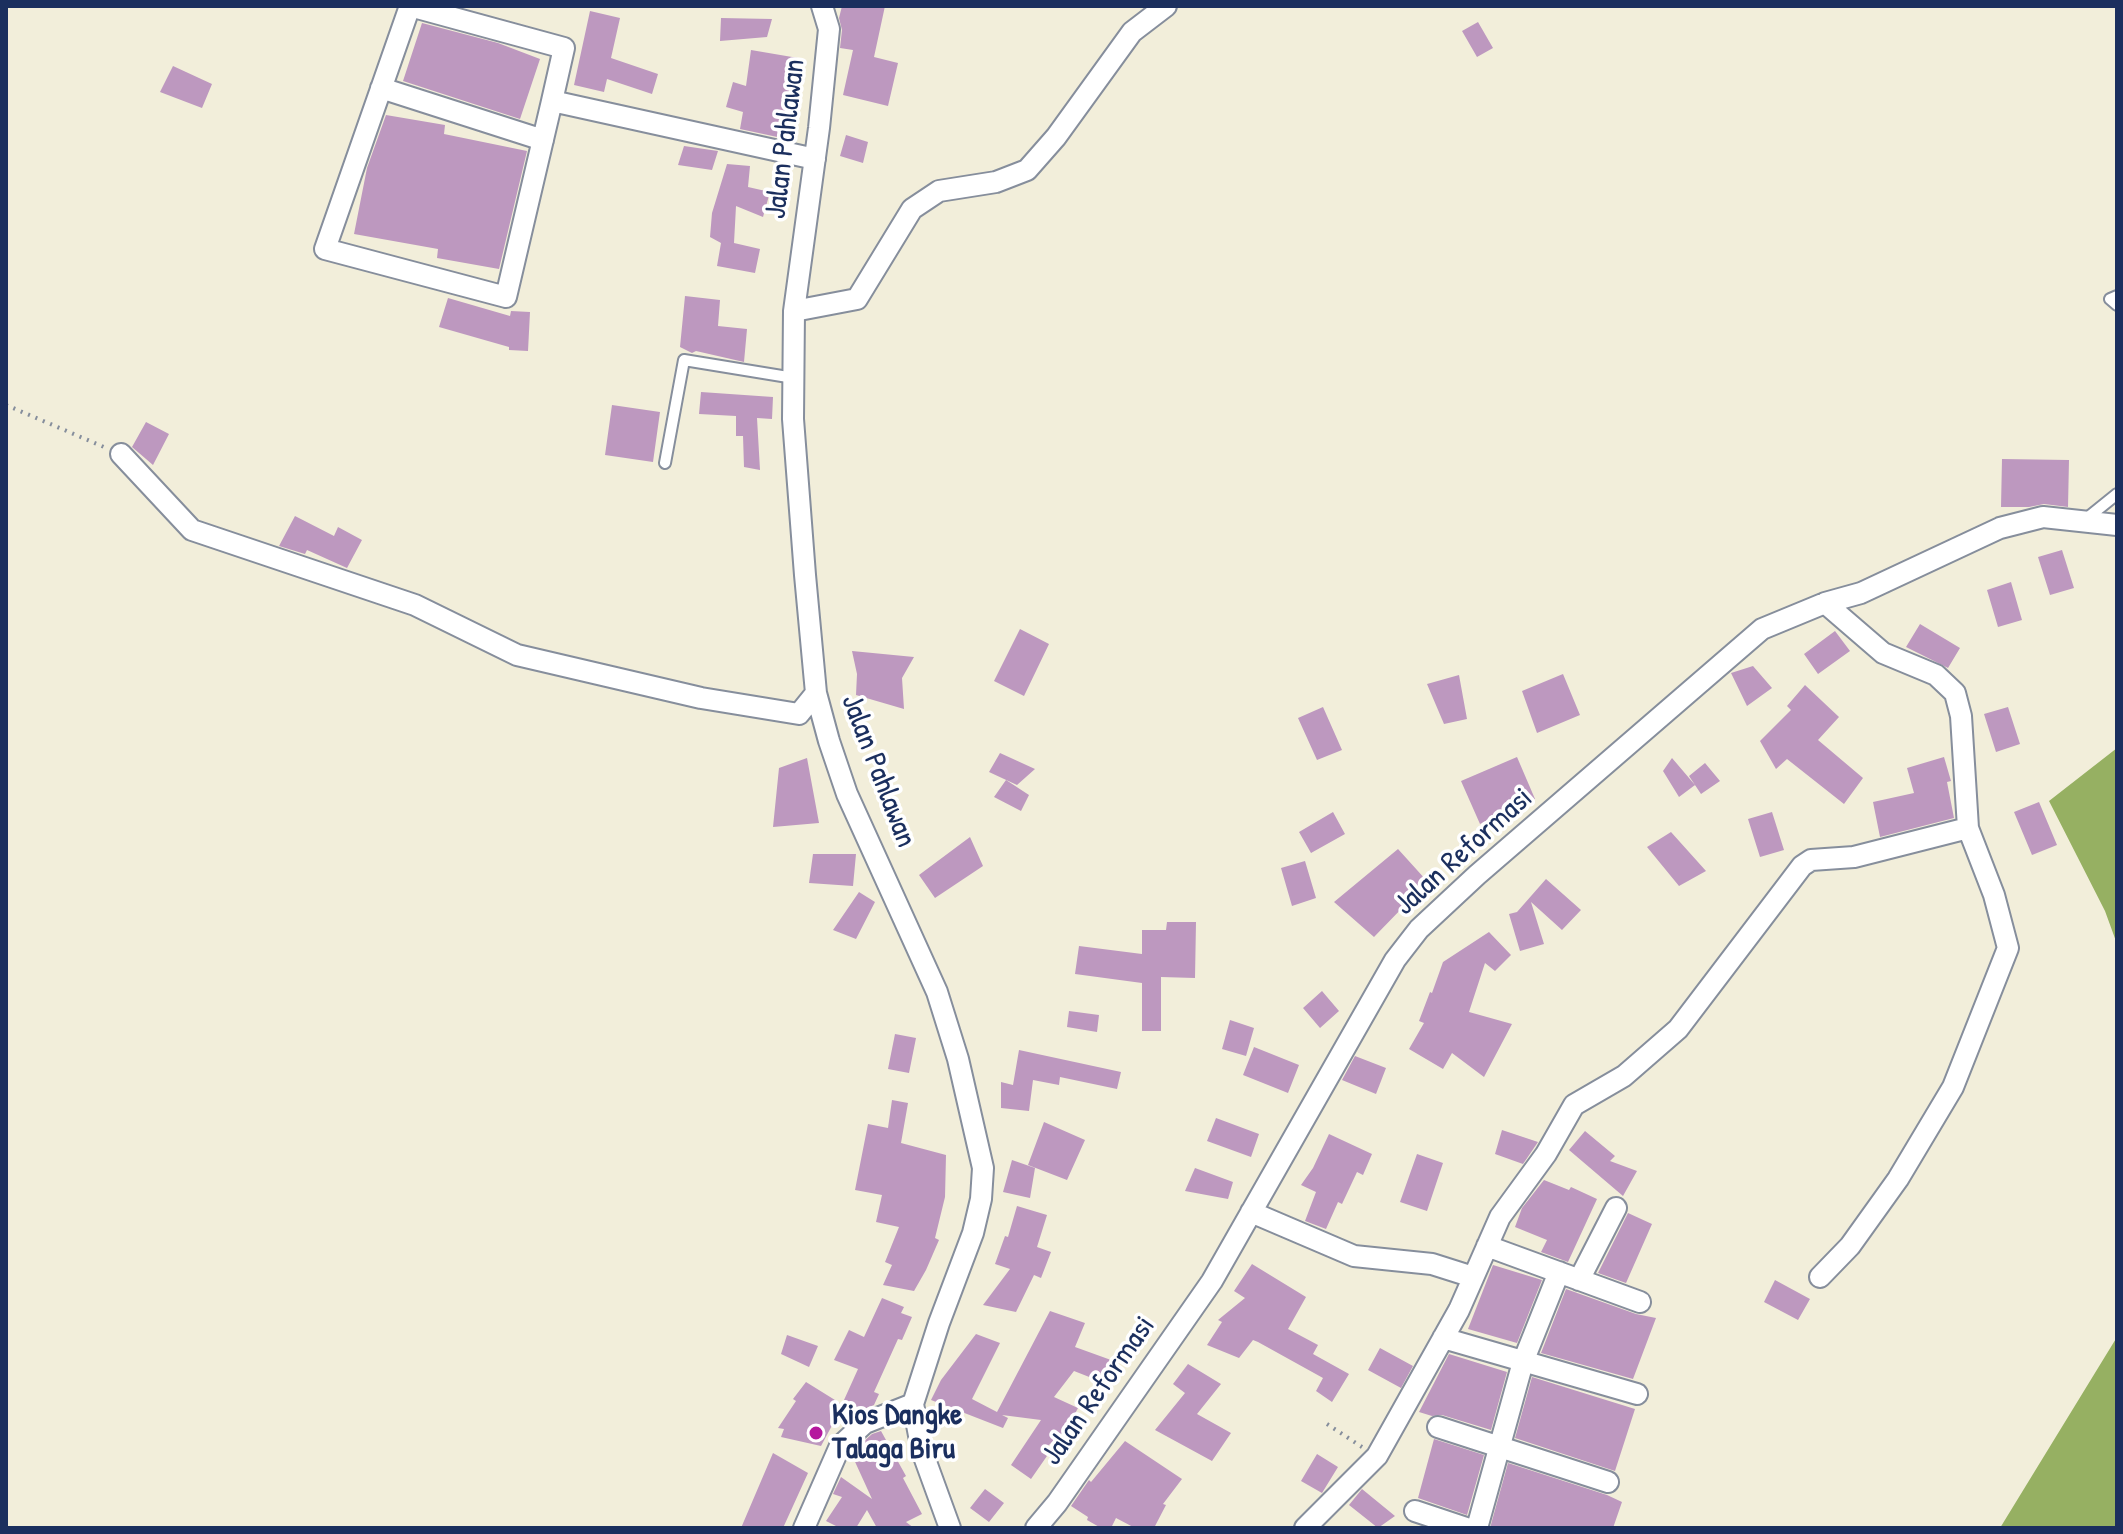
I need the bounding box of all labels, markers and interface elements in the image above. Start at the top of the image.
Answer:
street label: Jalan Pahlawan [758,57,814,221]
street label: Jalan Pahlawan [832,689,924,853]
street label: Jalan Reformasi [1388,781,1540,923]
street label: Jalan Reformasi [1035,1310,1163,1472]
place label: Kios Dangke Talaga Biru [832,1398,962,1468]
marker: Kios Dangke Talaga Biru [807,1424,825,1442]

